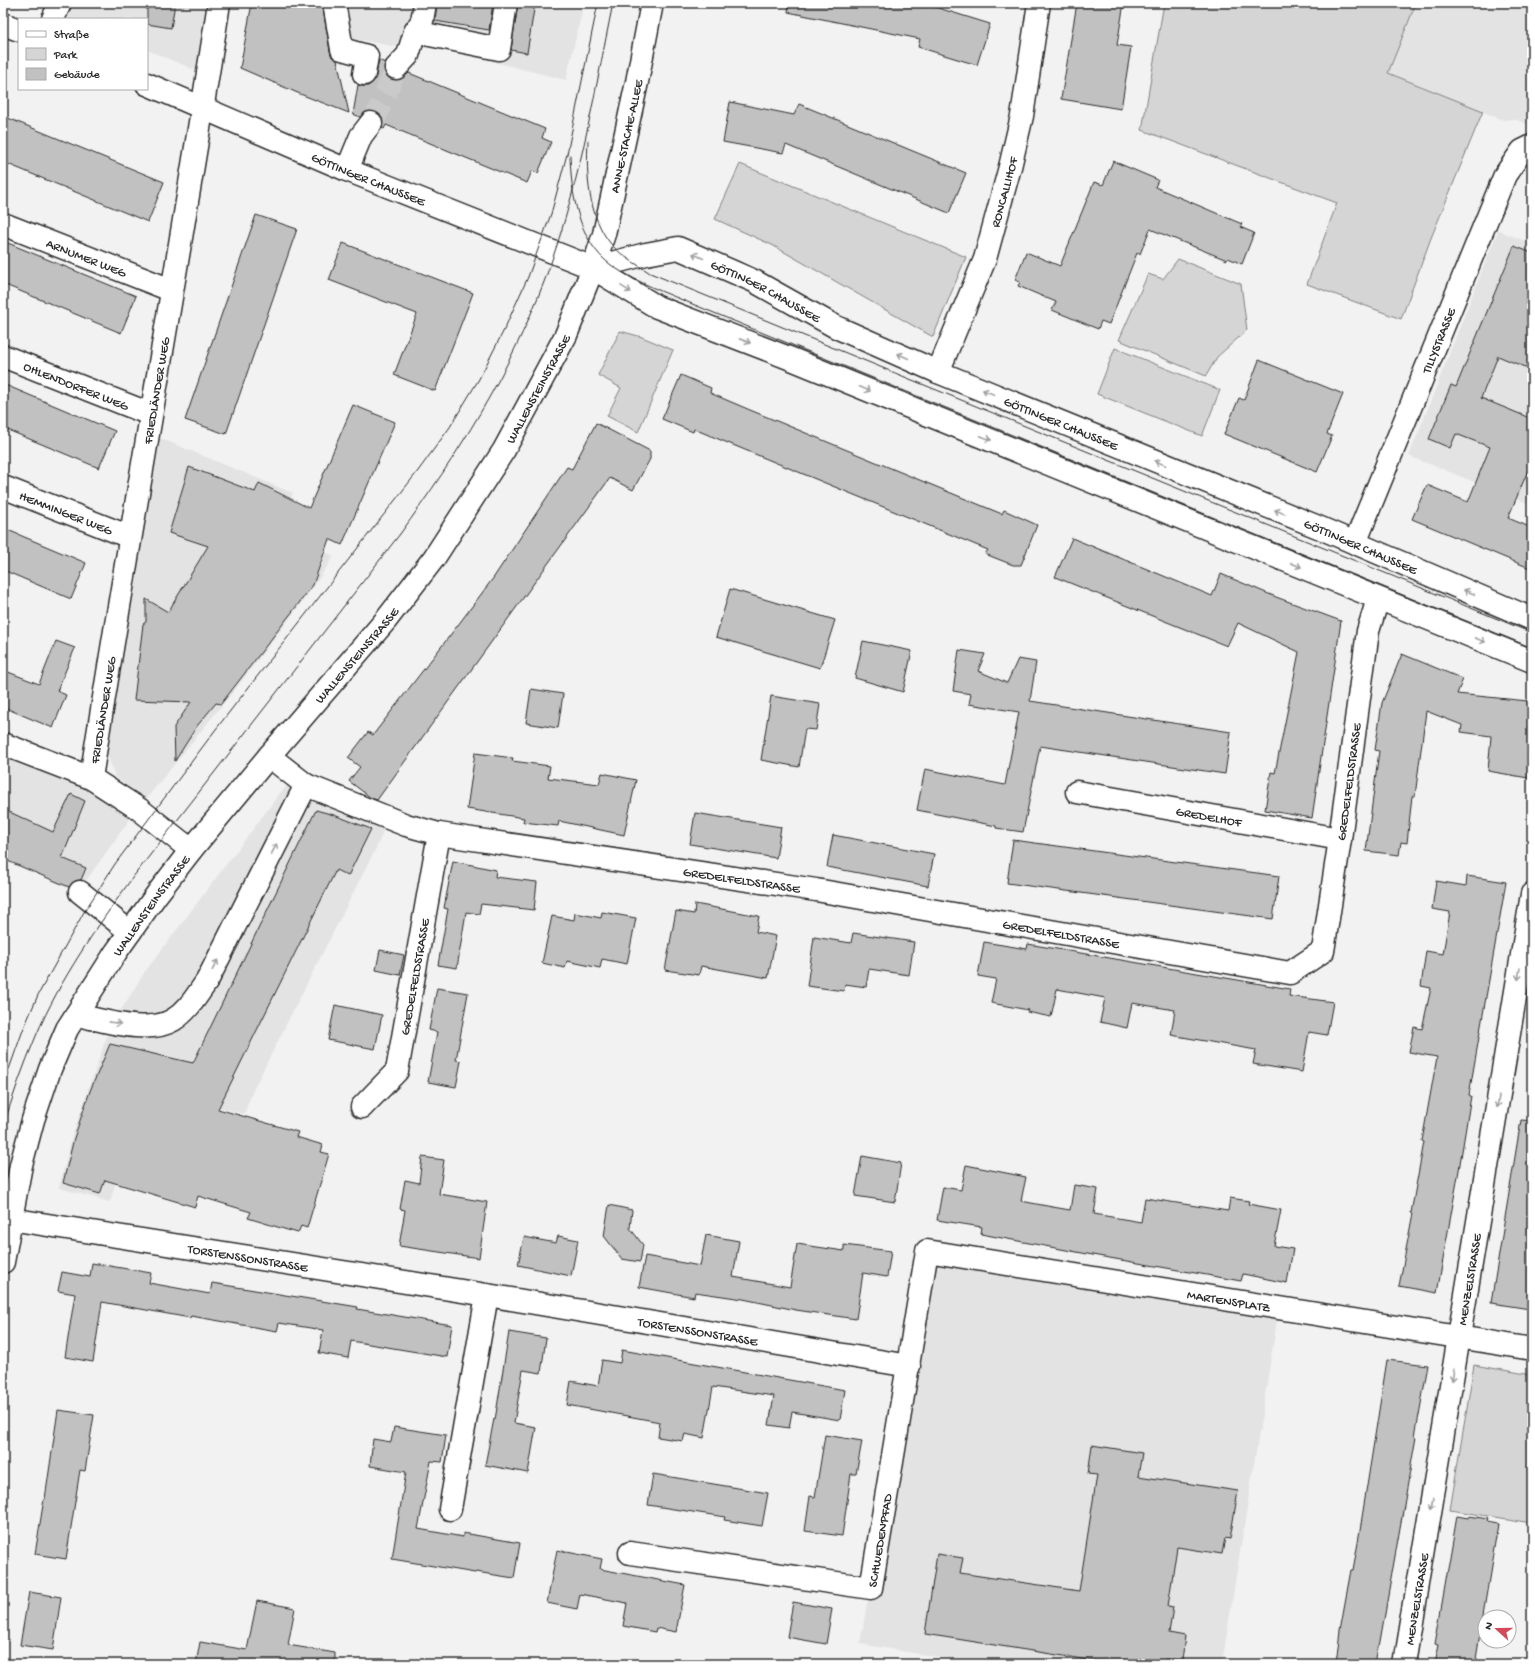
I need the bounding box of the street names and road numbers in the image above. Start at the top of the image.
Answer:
street label: ANNE-STACHE-ALLEE [608,77,648,195]
street label: GÖTTINGER CHAUSSEE [308,151,428,211]
street label: RONCALLIHOF [989,154,1022,229]
street label: ARNUMER WEG [44,237,129,282]
street label: GÖTTINGER CHAUSSEE [708,258,823,327]
street label: TILLYSTRASSE [1420,305,1460,377]
street label: WALLENSTEINSTRASSE [504,332,575,447]
street label: FRIEDLÄNDER WEG [141,335,174,446]
street label: OHLENDORFER WEG [21,360,131,415]
street label: GÖTTINGER CHAUSSEE [1001,395,1121,455]
street label: HEMMINGER WEG [17,489,115,540]
street label: GÖTTINGER CHAUSSEE [1301,517,1420,579]
street label: WALLENSTEINSTRASSE [313,605,403,707]
street label: FRIEDLÄNDER WEG [88,655,121,766]
street label: GREDELFELDSTRASSE [1335,722,1366,842]
street label: GREDELHOF [1174,805,1244,831]
street label: WALLENSTEINSTRASSE [111,852,195,960]
street label: GREDELFELDSTRASSE [682,865,802,898]
street label: GREDELFELDSTRASSE [398,917,434,1037]
street label: GREDELFELDSTRASSE [1001,918,1121,953]
street label: MENZELSTRASSE [1456,1232,1486,1327]
street label: TORSTENSSONSTRASSE [185,1242,310,1276]
street label: MARTENSPLATZ [1186,1288,1272,1317]
street label: TORSTENSSONSTRASSE [636,1315,760,1351]
street label: SCHWEDENPFAD [866,1492,897,1589]
street label: MENZELSTRASSE [1403,1551,1433,1646]

